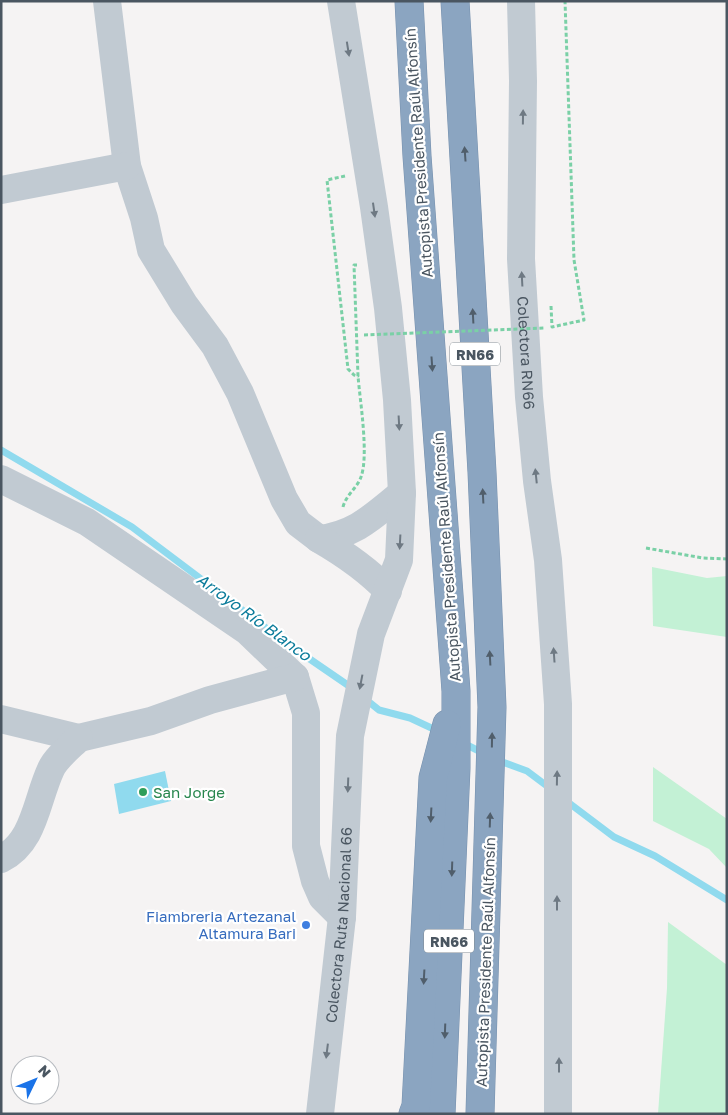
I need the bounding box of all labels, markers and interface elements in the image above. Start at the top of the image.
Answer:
street label: Autopista Presidente Raúl Alfonsín [400,28,436,278]
one-way arrow [345,42,353,58]
one-way arrow [519,109,527,125]
one-way arrow [460,146,468,162]
one-way arrow [371,202,379,218]
one-way arrow [518,271,526,287]
street label: Colectora RN66 [514,296,539,410]
one-way arrow [469,308,477,324]
road number: RN66 [450,342,500,366]
one-way arrow [429,356,437,372]
one-way arrow [395,416,403,432]
street label: Autopista Presidente Raúl Alfonsín [428,432,464,682]
one-way arrow [532,468,540,484]
one-way arrow [479,488,487,504]
one-way arrow [396,534,404,550]
water label: Arroyo Río Blanco [193,569,316,666]
one-way arrow [550,647,558,663]
one-way arrow [486,650,494,666]
one-way arrow [357,675,365,690]
one-way arrow [488,732,496,748]
one-way arrow [553,769,561,785]
one-way arrow [344,777,352,793]
place label: San Jorge [153,783,225,801]
marker: San Jorge [137,786,149,798]
one-way arrow [427,807,435,823]
one-way arrow [486,812,494,828]
street label: Colectora Ruta Nacional 66 [321,827,355,1024]
street label: Autopista Presidente Raúl Alfonsín [472,837,498,1087]
one-way arrow [448,861,456,877]
one-way arrow [553,894,561,910]
place label: Fiambreria Artezanal Altamura Bari [146,907,296,942]
marker: Fiambreria Artezanal Altamura Bari [300,919,312,931]
road number: RN66 [424,929,474,952]
one-way arrow [419,970,427,986]
one-way arrow [441,1024,449,1040]
one-way arrow [323,1044,331,1060]
north arrow [10,1055,60,1105]
one-way arrow [554,1057,562,1073]
text: N [35,1061,55,1080]

